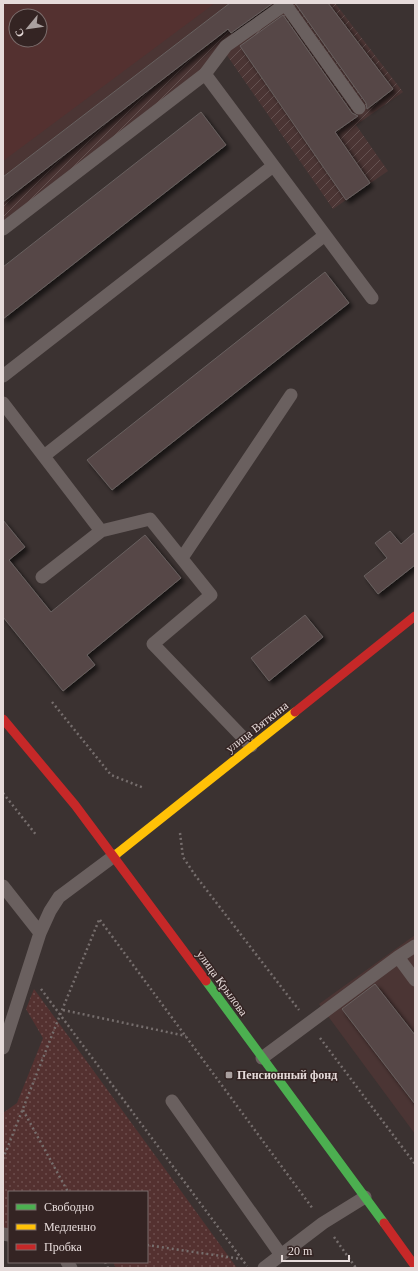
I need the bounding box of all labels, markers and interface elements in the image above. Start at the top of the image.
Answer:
north arrow [8,8,48,48]
text: С [12,26,26,39]
street label: улица Вяткина [223,698,292,756]
street label: улица Крылова [194,948,251,1019]
place label: Пенсионный фонд [237,1068,337,1082]
marker: Пенсионный фонд [224,1070,234,1080]
legend [8,1191,148,1263]
text: Свободно [44,1200,94,1214]
text: Медленно [44,1220,96,1234]
scale bar [282,1237,349,1263]
text: Пробка [44,1240,82,1254]
text: 20 m [288,1244,313,1258]

